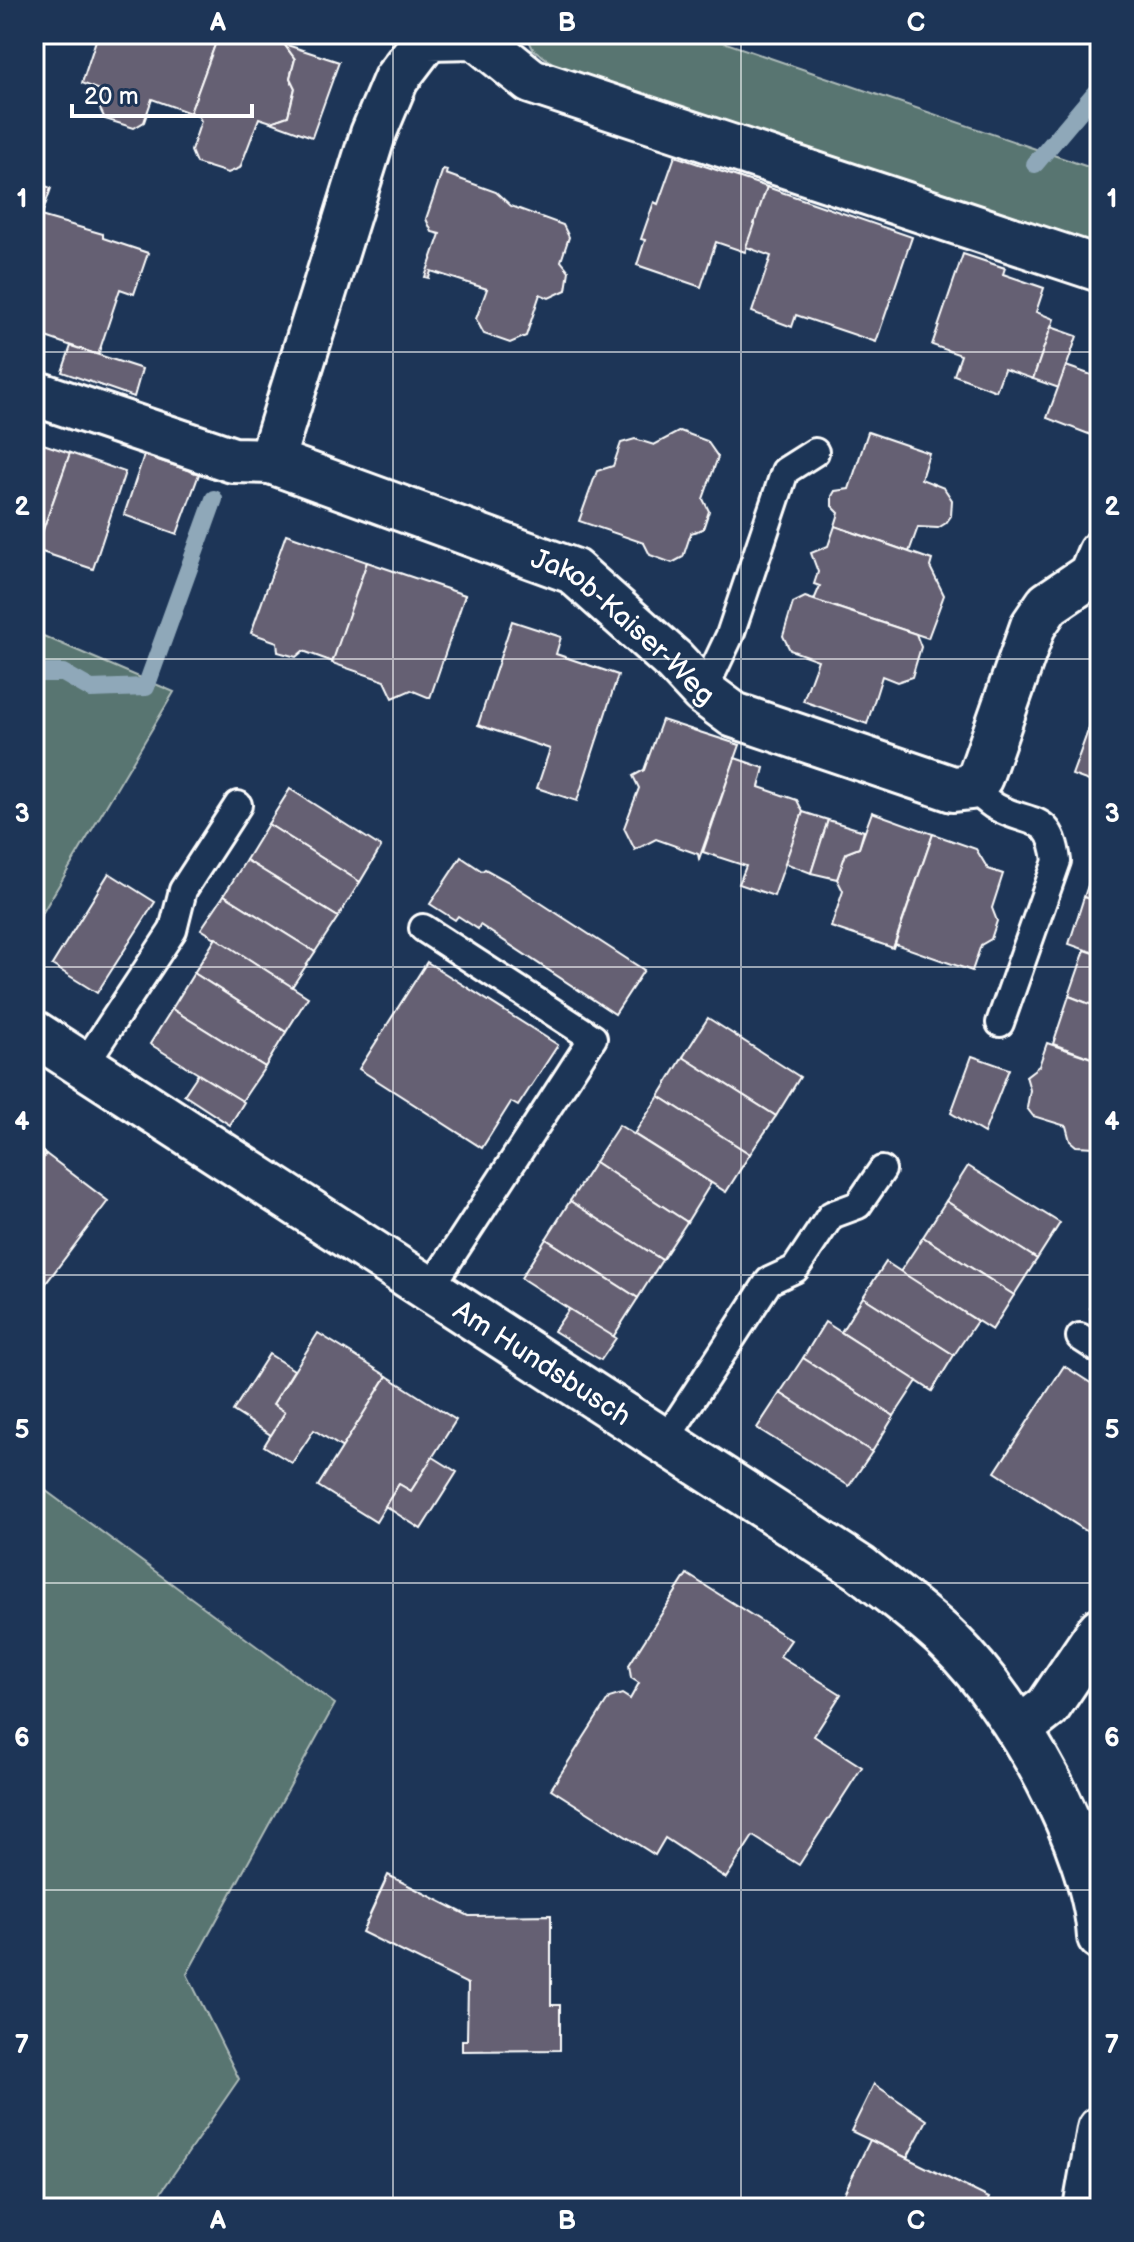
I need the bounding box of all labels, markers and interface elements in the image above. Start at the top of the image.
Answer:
text: A [209,8,226,39]
text: B [558,8,576,39]
text: C [907,8,925,39]
scale bar [72,68,252,118]
text: 20 m [84,82,139,111]
text: 1 [17,184,27,215]
text: 1 [1107,184,1117,215]
text: 2 [14,492,30,523]
text: 2 [1104,492,1120,523]
street label: Jakob-Kaiser-Weg [526,542,720,713]
text: 3 [14,799,30,830]
text: 3 [1104,799,1120,830]
text: 4 [14,1107,30,1138]
text: 4 [1104,1107,1120,1138]
street label: Am Hundsbusch [447,1294,637,1433]
text: 5 [14,1415,30,1446]
text: 5 [1104,1415,1120,1446]
text: 6 [14,1723,30,1754]
text: 6 [1104,1723,1120,1754]
text: 7 [15,2030,29,2061]
text: 7 [1105,2030,1119,2061]
text: A [209,2206,226,2237]
text: B [558,2206,576,2237]
text: C [907,2206,925,2237]

